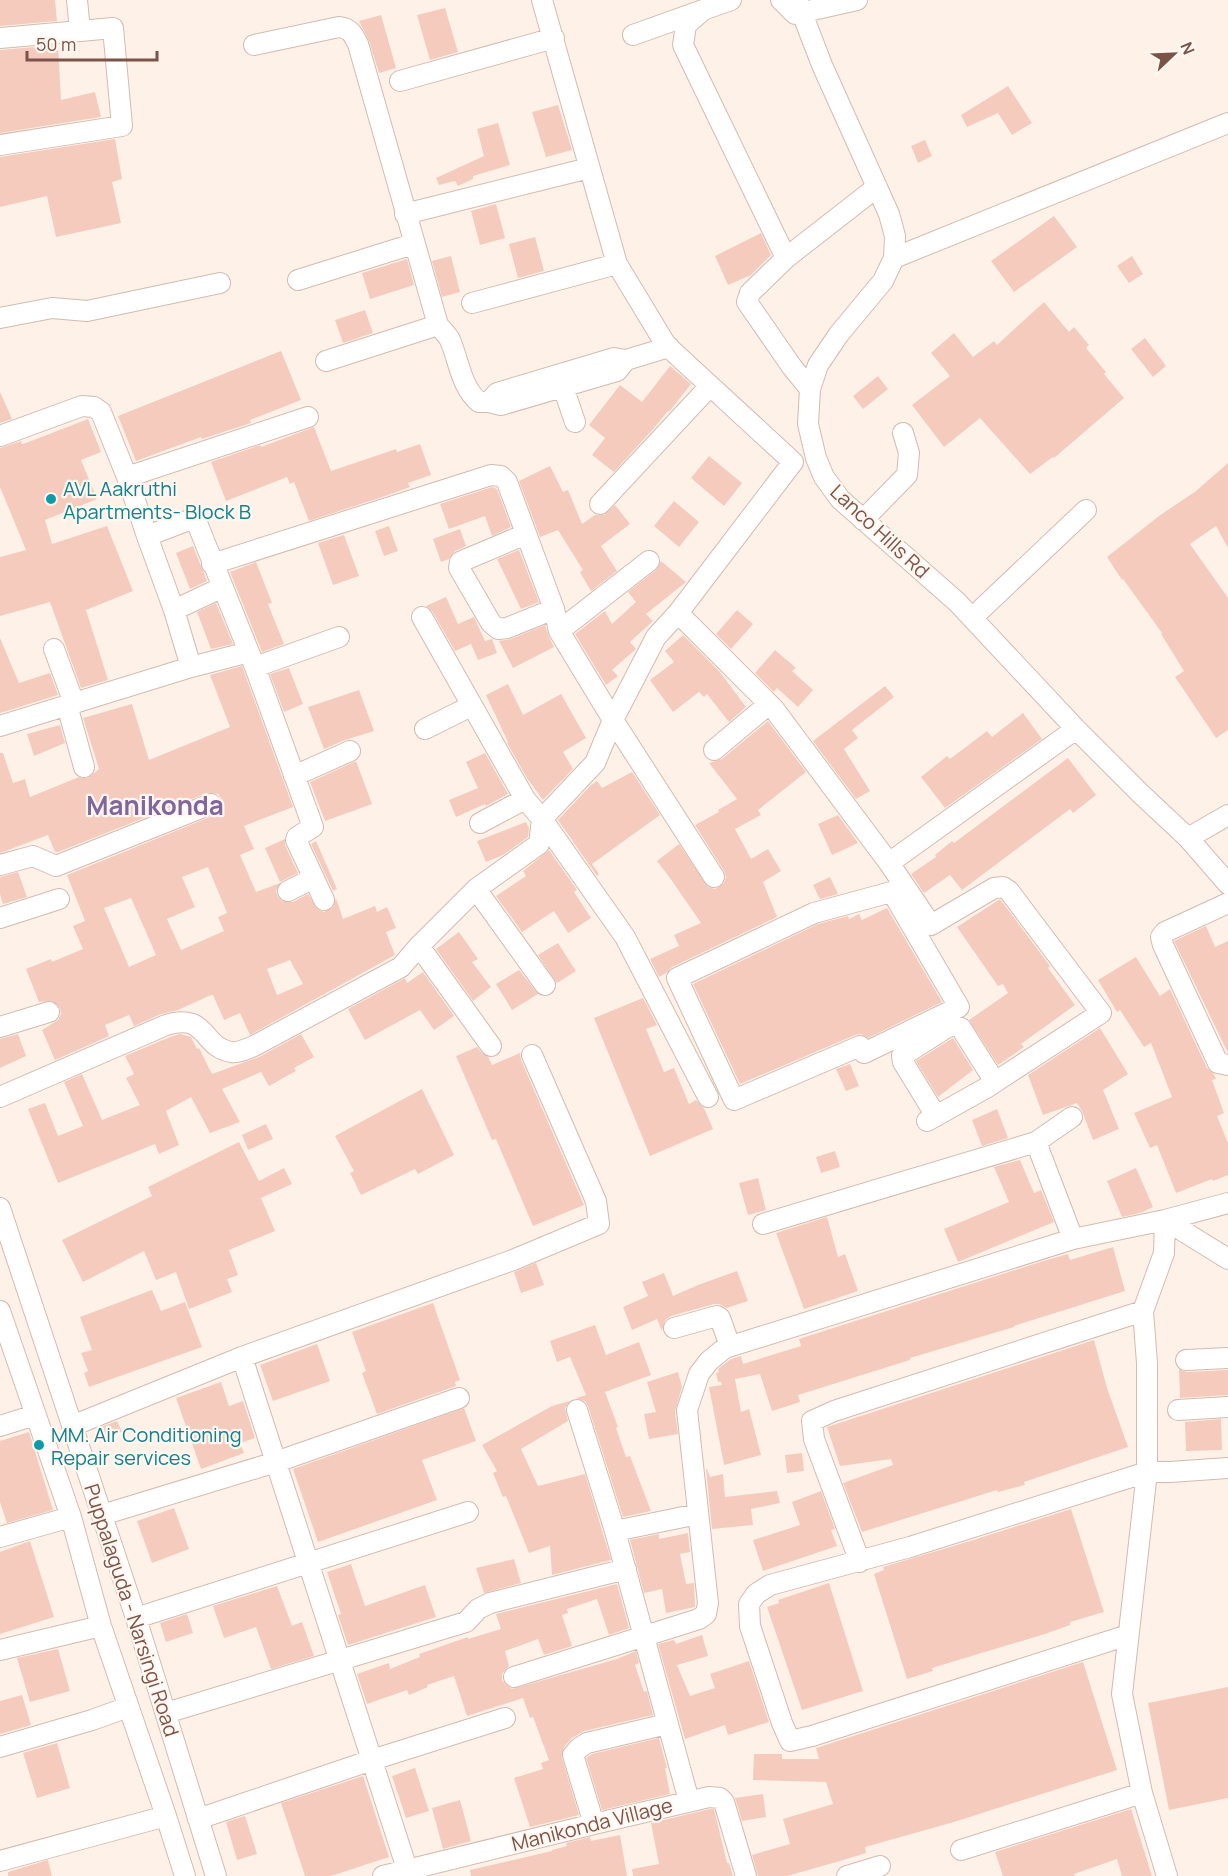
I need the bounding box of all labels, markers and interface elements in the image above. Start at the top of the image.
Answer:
scale bar [27,24,158,62]
north arrow [1144,24,1204,84]
text: 50 m [36,32,76,56]
text: N [1175,39,1200,58]
place label: AVL Aakruthi Apartments- Block B [63,475,251,525]
street label: Lanco Hills Rd [825,478,935,584]
marker: AVL Aakruthi Apartments- Block B [44,492,58,506]
district label: Manikonda [86,787,224,823]
place label: MM. Air Conditioning Repair services [51,1421,242,1471]
marker: MM. Air Conditioning Repair services [32,1438,46,1452]
street label: Puppalaguda - Narsingi Road [78,1480,186,1740]
street label: Manikonda Village [509,1791,675,1857]

